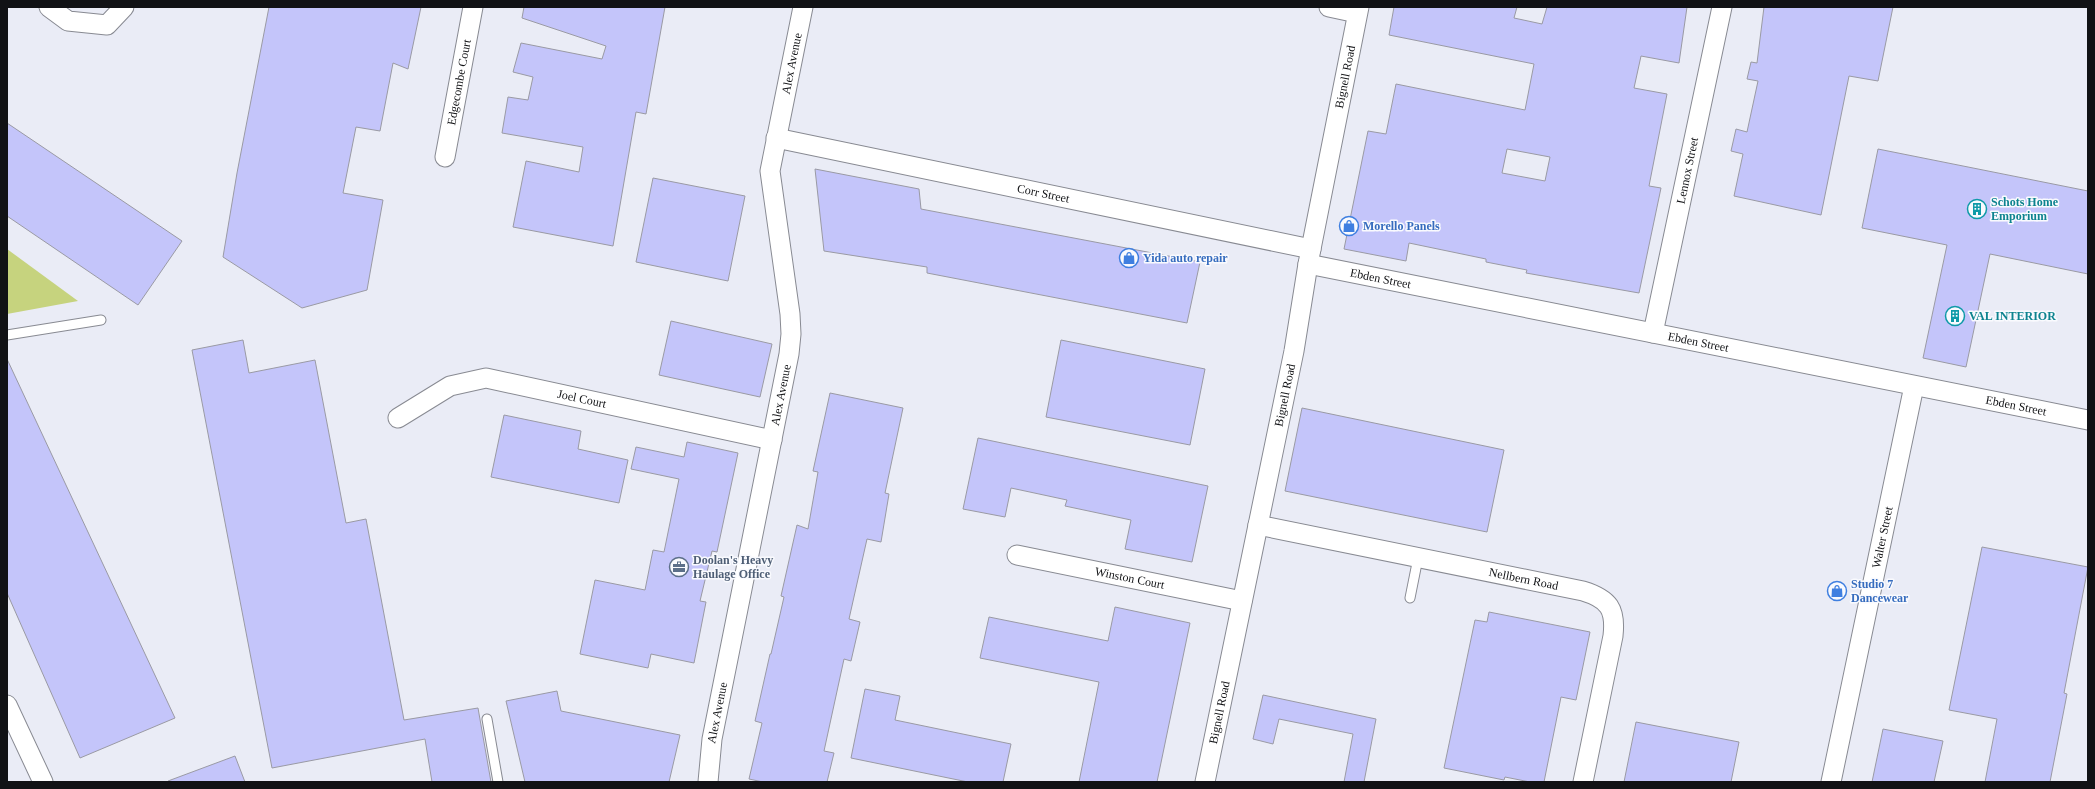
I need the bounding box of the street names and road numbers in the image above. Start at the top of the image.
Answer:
street label: Alex Avenue [779,32,805,95]
street label: Edgecombe Court [444,38,474,126]
street label: Bignell Road [1332,44,1358,109]
street label: Lennox Street [1674,135,1701,205]
street label: Corr Street [1016,181,1071,206]
street label: Ebden Street [1349,266,1413,292]
street label: Ebden Street [1667,329,1731,355]
street label: Alex Avenue [768,363,794,427]
street label: Bignell Road [1272,363,1298,428]
street label: Joel Court [556,387,608,411]
street label: Ebden Street [1984,393,2048,419]
street label: Walter Street [1869,505,1896,569]
street label: Winston Court [1094,564,1166,592]
street label: Nellbern Road [1488,565,1559,593]
street label: Bignell Road [1206,680,1233,745]
street label: Alex Avenue [704,681,730,745]

